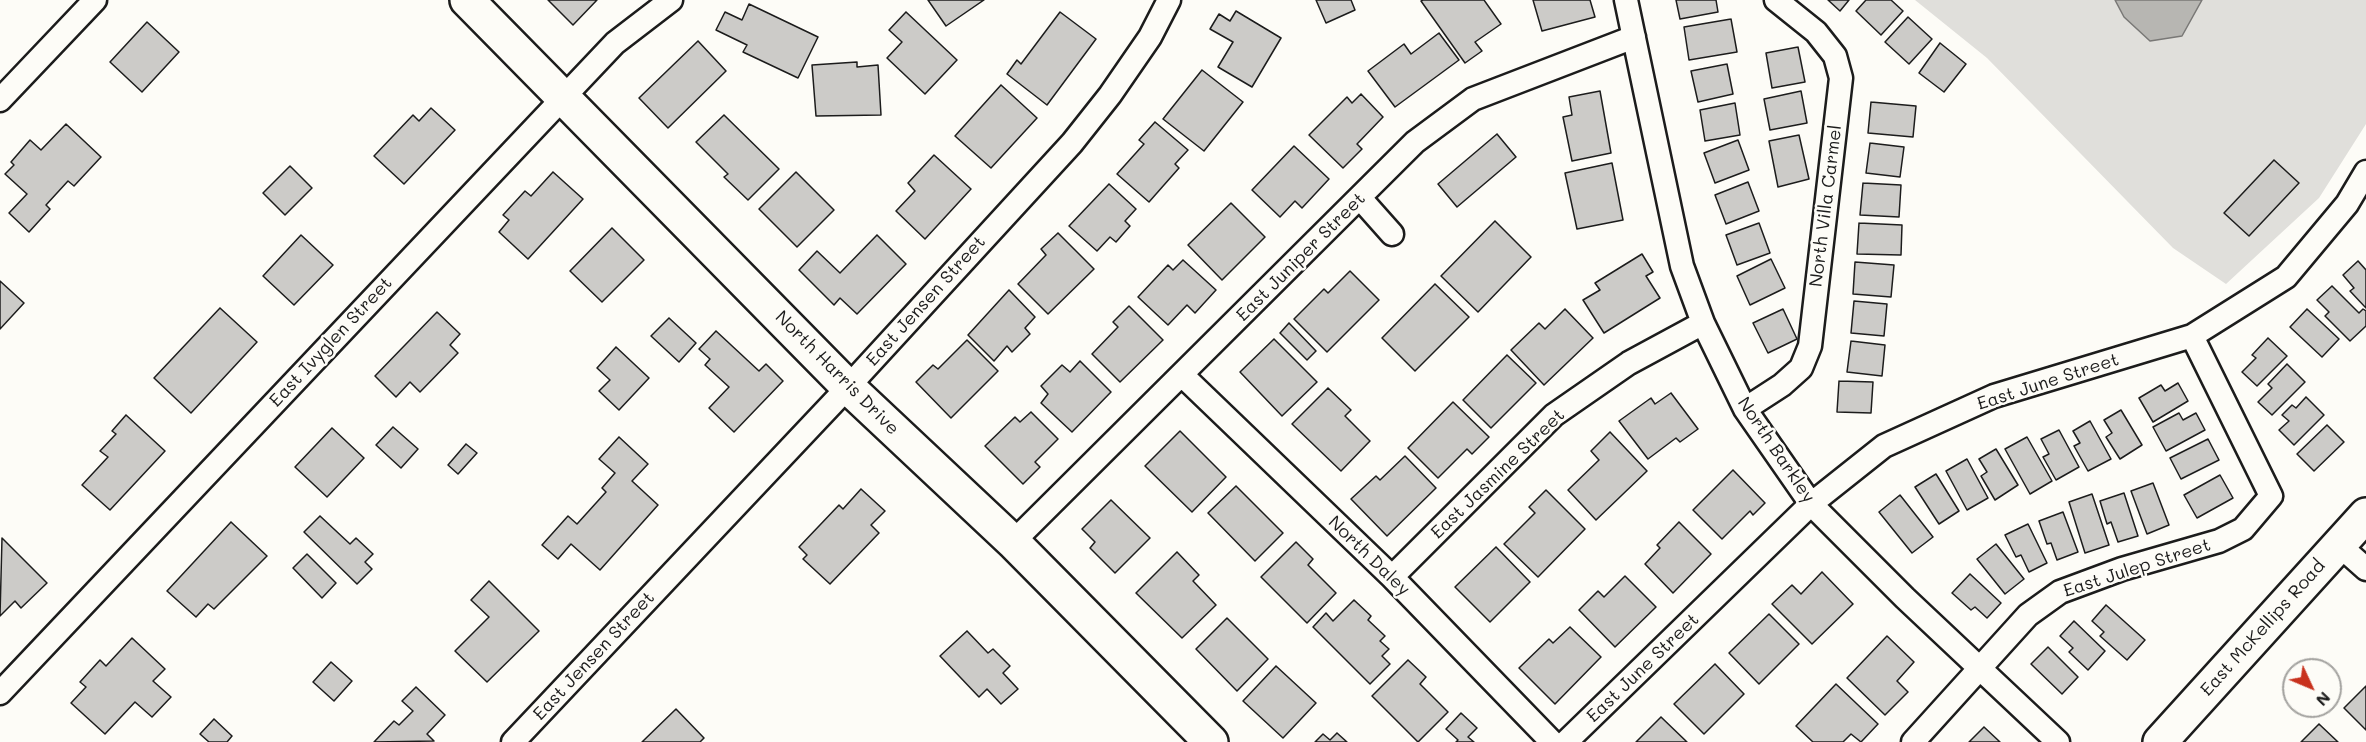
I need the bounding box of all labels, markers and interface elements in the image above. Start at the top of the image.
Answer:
street label: North Villa Carmel [1805,124,1847,288]
street label: East Juniper Street [1232,188,1370,326]
street label: East Jensen Street [862,231,990,371]
street label: East Ivyglen Street [265,273,397,411]
street label: North Harris Drive [770,306,904,440]
street label: East June Street [1974,349,2122,415]
street label: North Barkley [1733,393,1819,507]
street label: East Jasmine Street [1427,404,1569,544]
street label: North Daley [1324,512,1414,600]
street label: East Julep Street [2061,534,2213,602]
street label: East McKellips Road [2196,555,2330,701]
street label: East Jensen Street [529,587,659,725]
street label: East June Street [1582,609,1704,727]
north arrow [2282,658,2342,718]
text: N [2312,688,2336,711]

